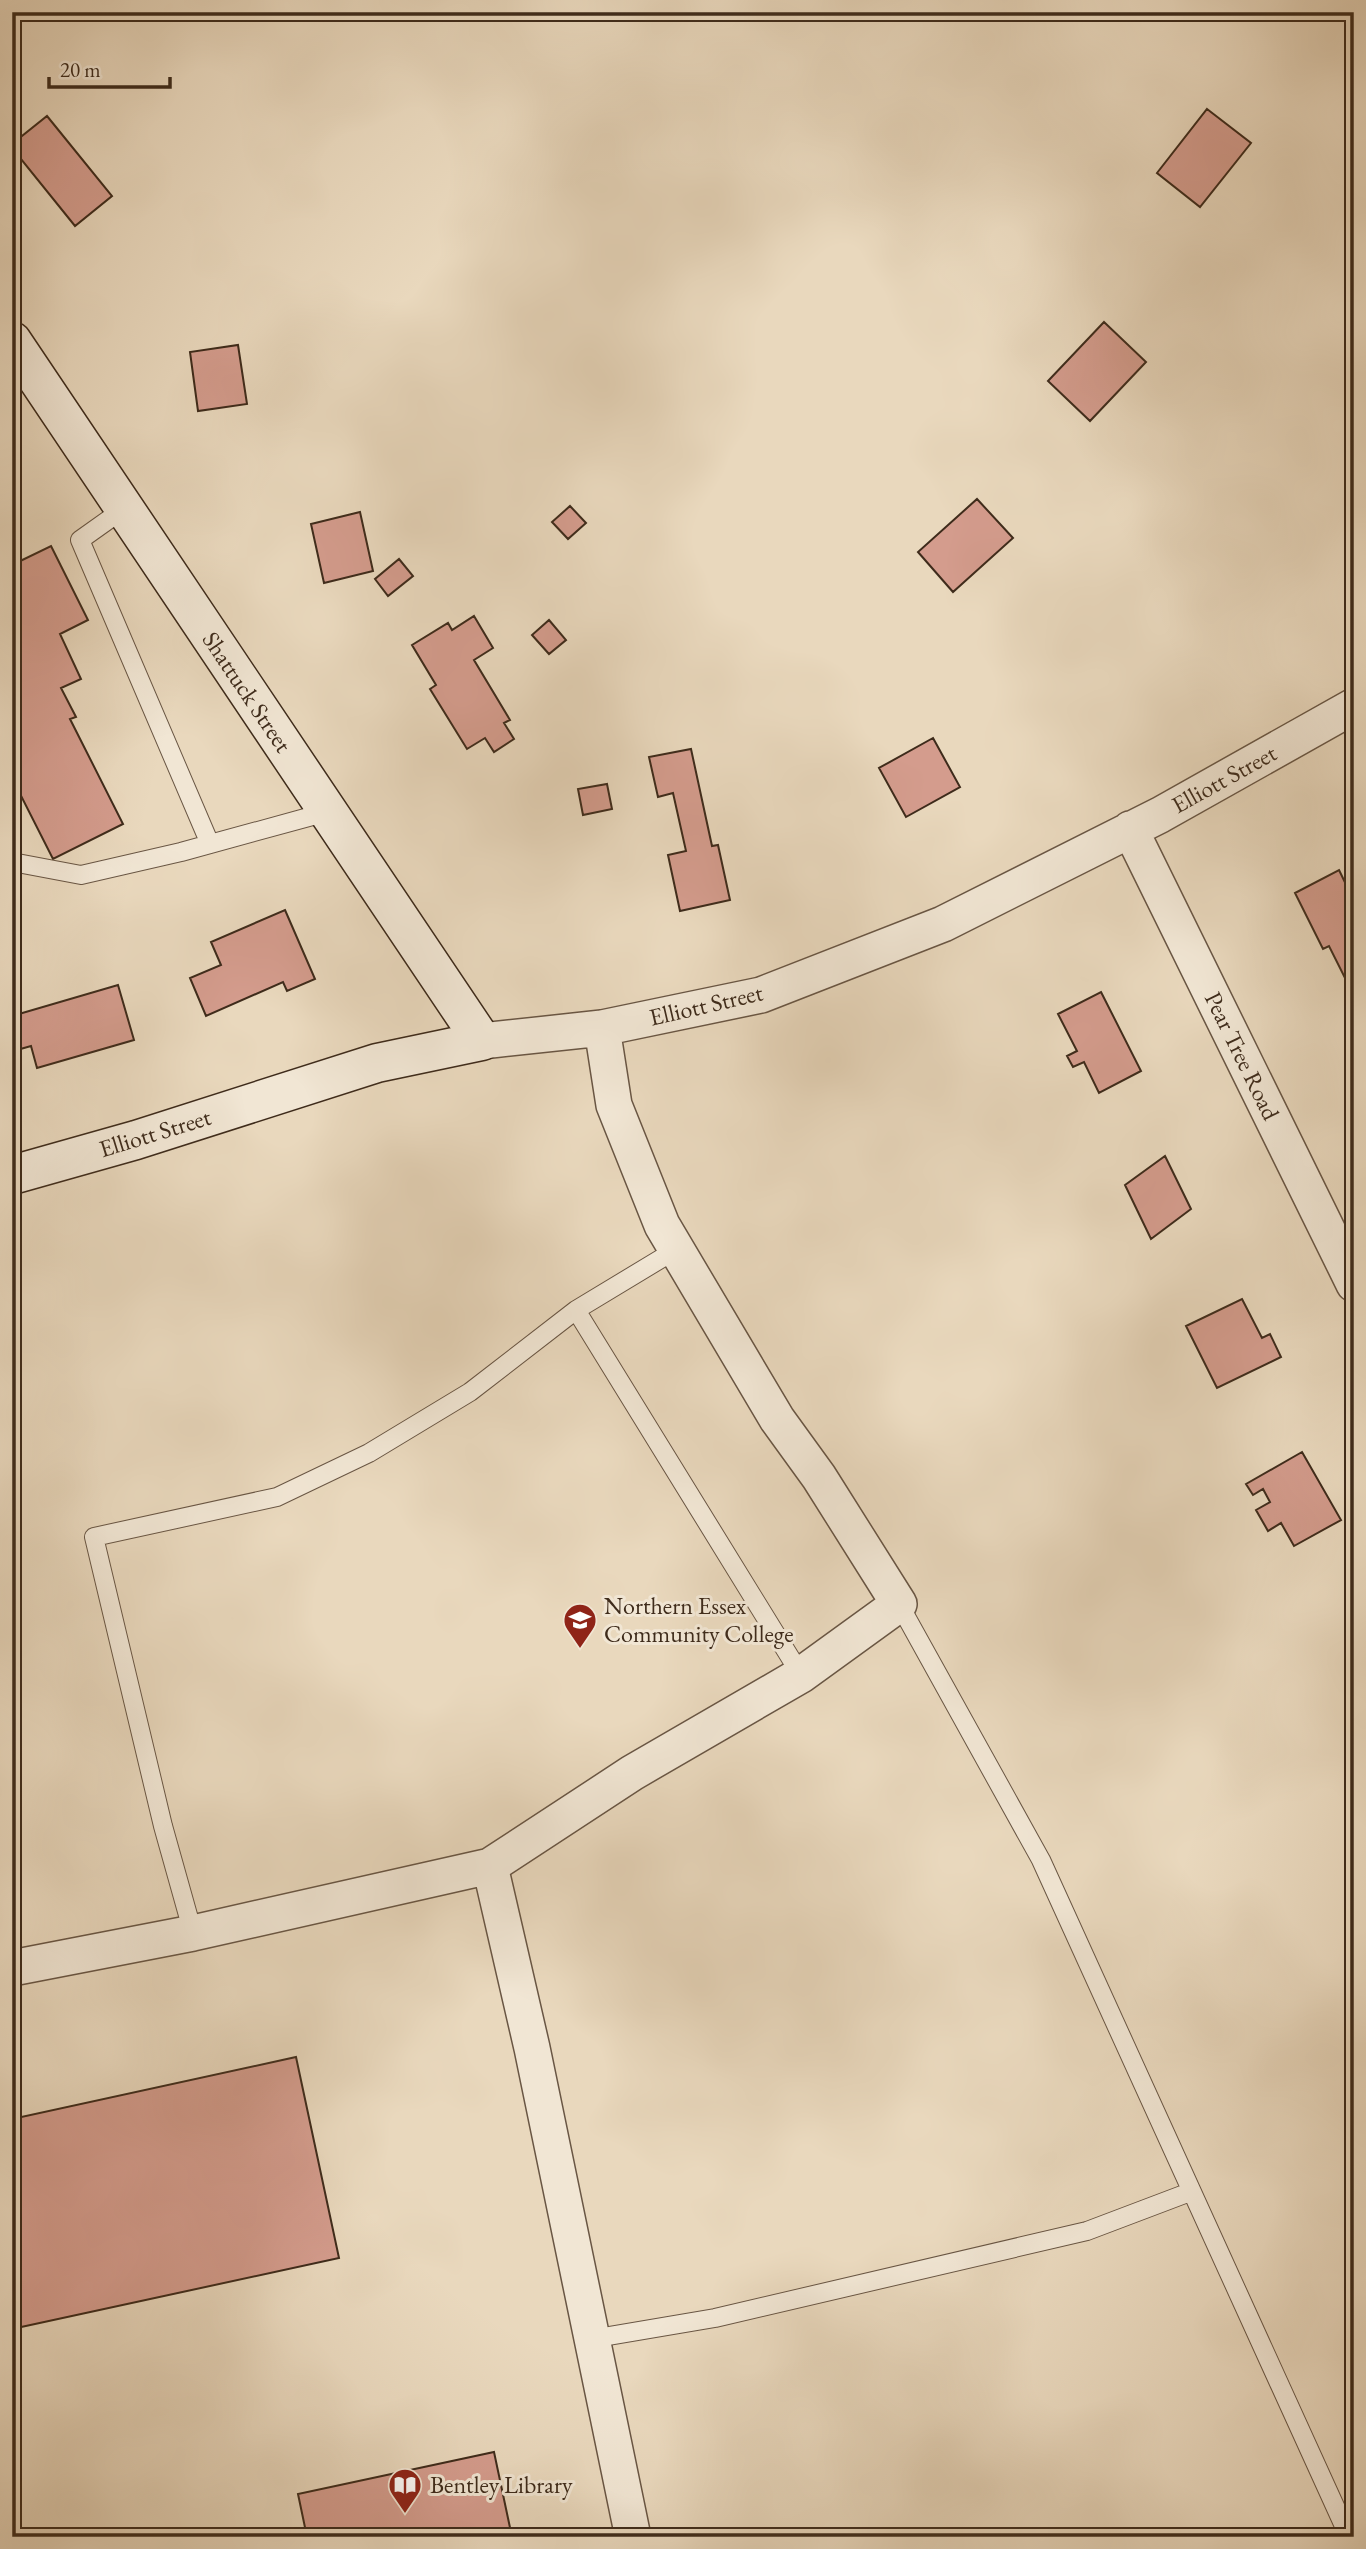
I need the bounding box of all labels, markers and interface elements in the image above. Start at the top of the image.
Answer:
scale bar [49,46,170,90]
text: 20 m [60,56,101,83]
street label: Shattuck Street [196,625,299,759]
street label: Elliott Street [1166,737,1282,820]
street label: Elliott Street [646,976,766,1033]
street label: Pear Tree Road [1198,987,1287,1126]
street label: Elliott Street [95,1101,215,1164]
place label: Northern Essex Community College [604,1590,794,1649]
school or university icon: Northern Essex Community College [561,1601,599,1650]
library icon: Bentley Library [386,2466,424,2515]
place label: Bentley Library [430,2469,573,2500]

